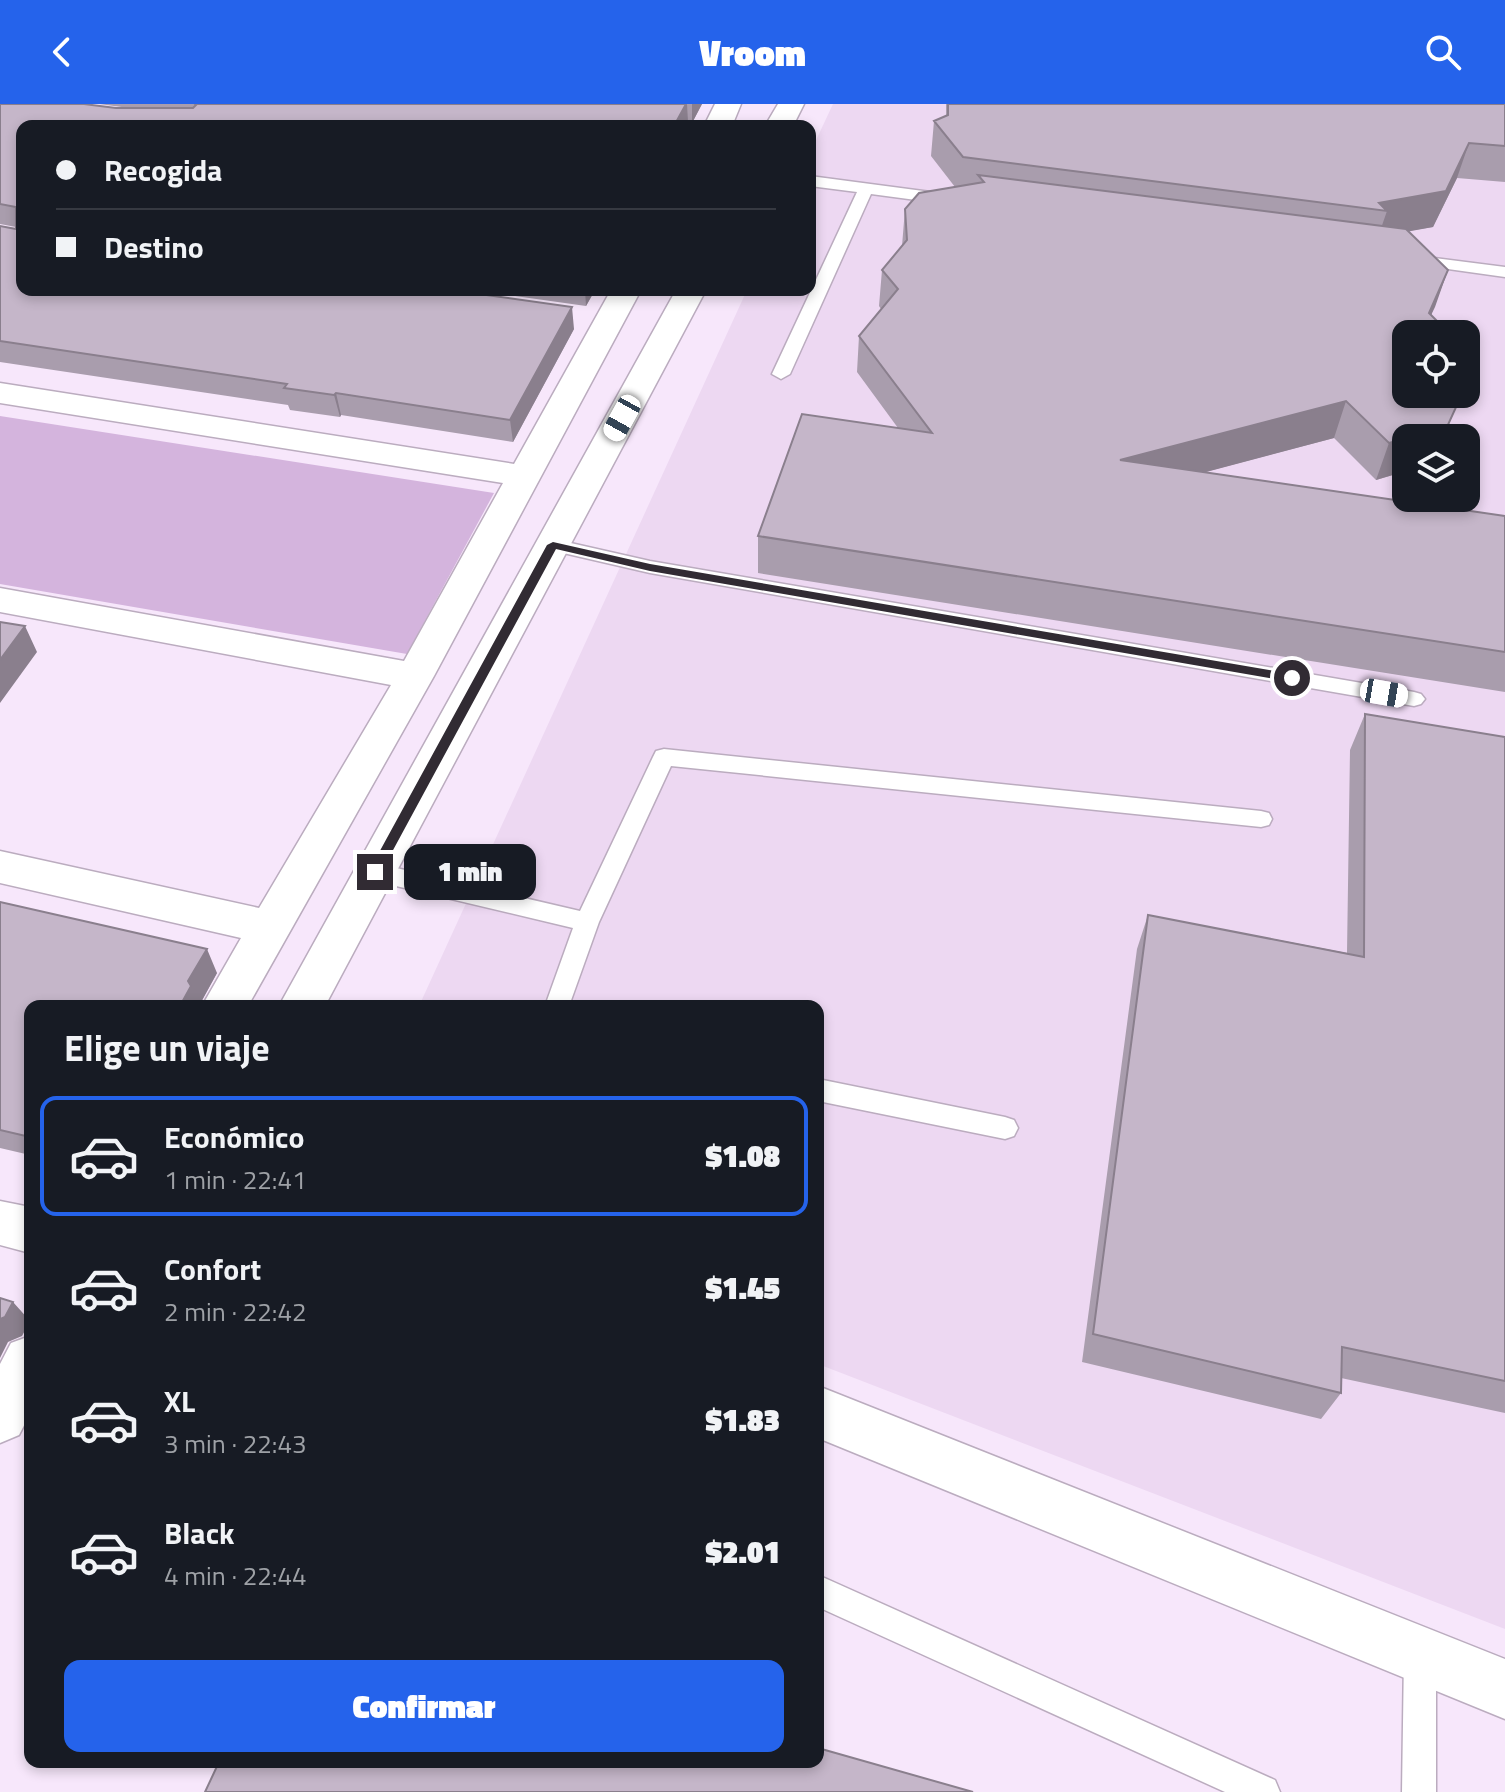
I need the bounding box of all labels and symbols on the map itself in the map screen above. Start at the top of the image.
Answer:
car [600,391,644,445]
route start [1274,660,1310,696]
car [1358,677,1410,709]
callout: 1 min [403,844,535,900]
route end [357,854,393,890]

